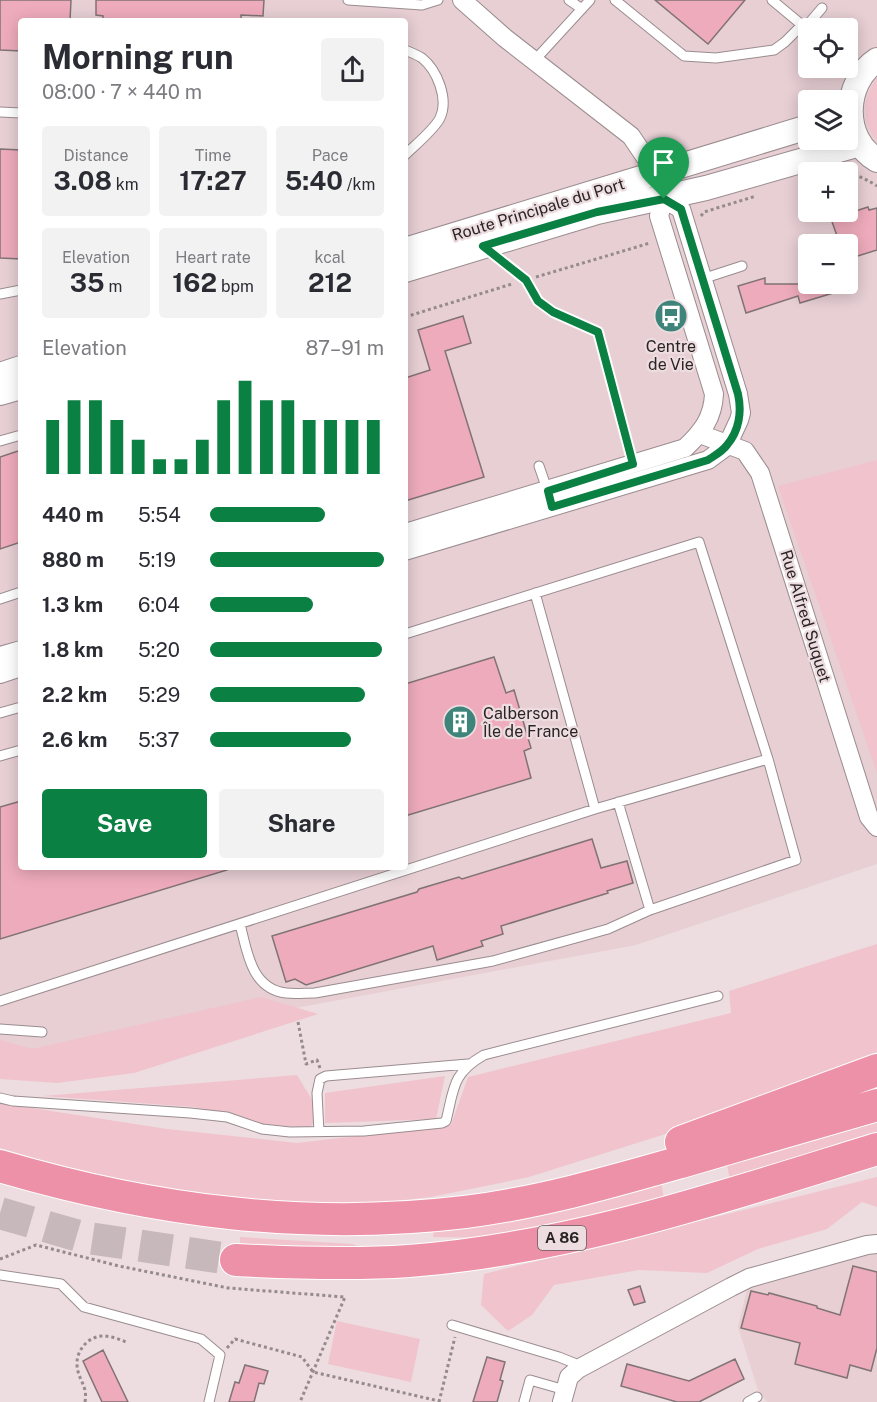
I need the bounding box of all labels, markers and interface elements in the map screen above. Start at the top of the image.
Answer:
map controls [798,18,858,294]
button: locate [798,18,858,78]
text: Morning run [42,38,234,76]
button: share [321,38,384,101]
text: 08:00 · 7 × 440 m [42,80,202,104]
button: layers [798,90,858,150]
pin [638,137,689,199]
text: Distance [64,146,128,165]
text: Time [195,146,231,165]
text: Pace [312,146,348,165]
icon: arrive [647,146,680,179]
button: + [798,162,858,222]
text: 3.08 [53,165,112,196]
text: 17:27 [179,165,247,196]
text: 5:40 [285,165,343,196]
street label: Route Principale du Port [450,174,627,245]
text: km [112,175,139,194]
text: /km [343,175,375,194]
button: − [798,234,858,294]
text: Elevation [62,248,130,267]
text: Heart rate [175,248,251,267]
text: kcal [315,248,345,267]
text: 35 [70,267,105,298]
text: 162 [172,267,217,298]
text: 212 [308,267,352,298]
text: m [105,277,122,296]
text: bpm [217,277,254,296]
bus stop icon: Centre de Vie [653,298,689,334]
text: Elevation [42,336,127,360]
text: 87–91 m [306,336,384,360]
place label: Centre de Vie [646,337,696,374]
text: 440 m [42,503,104,527]
text: 5:54 [138,503,181,527]
text: 880 m [42,548,104,572]
text: 5:19 [138,548,176,572]
street label: Rue Alfred Suquet [776,548,835,685]
text: 1.3 km [42,593,103,617]
text: 6:04 [138,593,180,617]
text: 1.8 km [42,638,103,662]
text: 5:20 [138,638,180,662]
text: 2.2 km [42,683,107,707]
text: 5:29 [138,683,180,707]
building icon: Calberson Île de France [442,704,478,740]
place label: Calberson Île de France [482,704,578,741]
text: 2.6 km [42,728,107,752]
text: 5:37 [138,728,180,752]
button: Save [42,789,207,858]
button: Share [219,789,384,858]
road number: A 86 [538,1226,586,1250]

